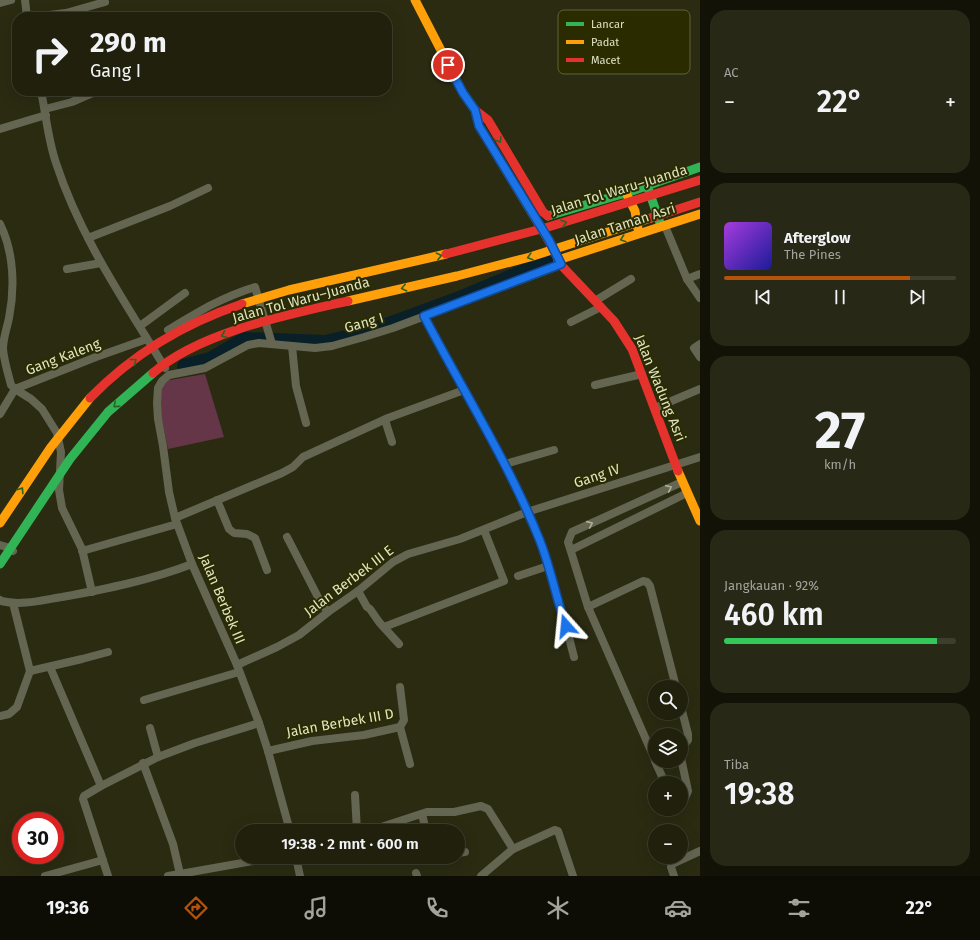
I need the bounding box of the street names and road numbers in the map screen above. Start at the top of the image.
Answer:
street label: Jalan Tol Waru–Juanda [549,161,689,219]
street label: Jalan Taman Asri [572,200,678,248]
street label: Jalan Tol Waru–Juanda [230,273,372,327]
street label: Gang I [343,309,385,337]
street label: Jalan Wadung Asri [631,332,689,444]
street label: Gang Kaleng [23,335,103,379]
street label: Gang IV [572,461,622,491]
street label: Jalan Berbek III E [301,542,397,620]
street label: Jalan Berbek III [195,551,249,647]
street label: Jalan Berbek III D [285,705,395,741]

